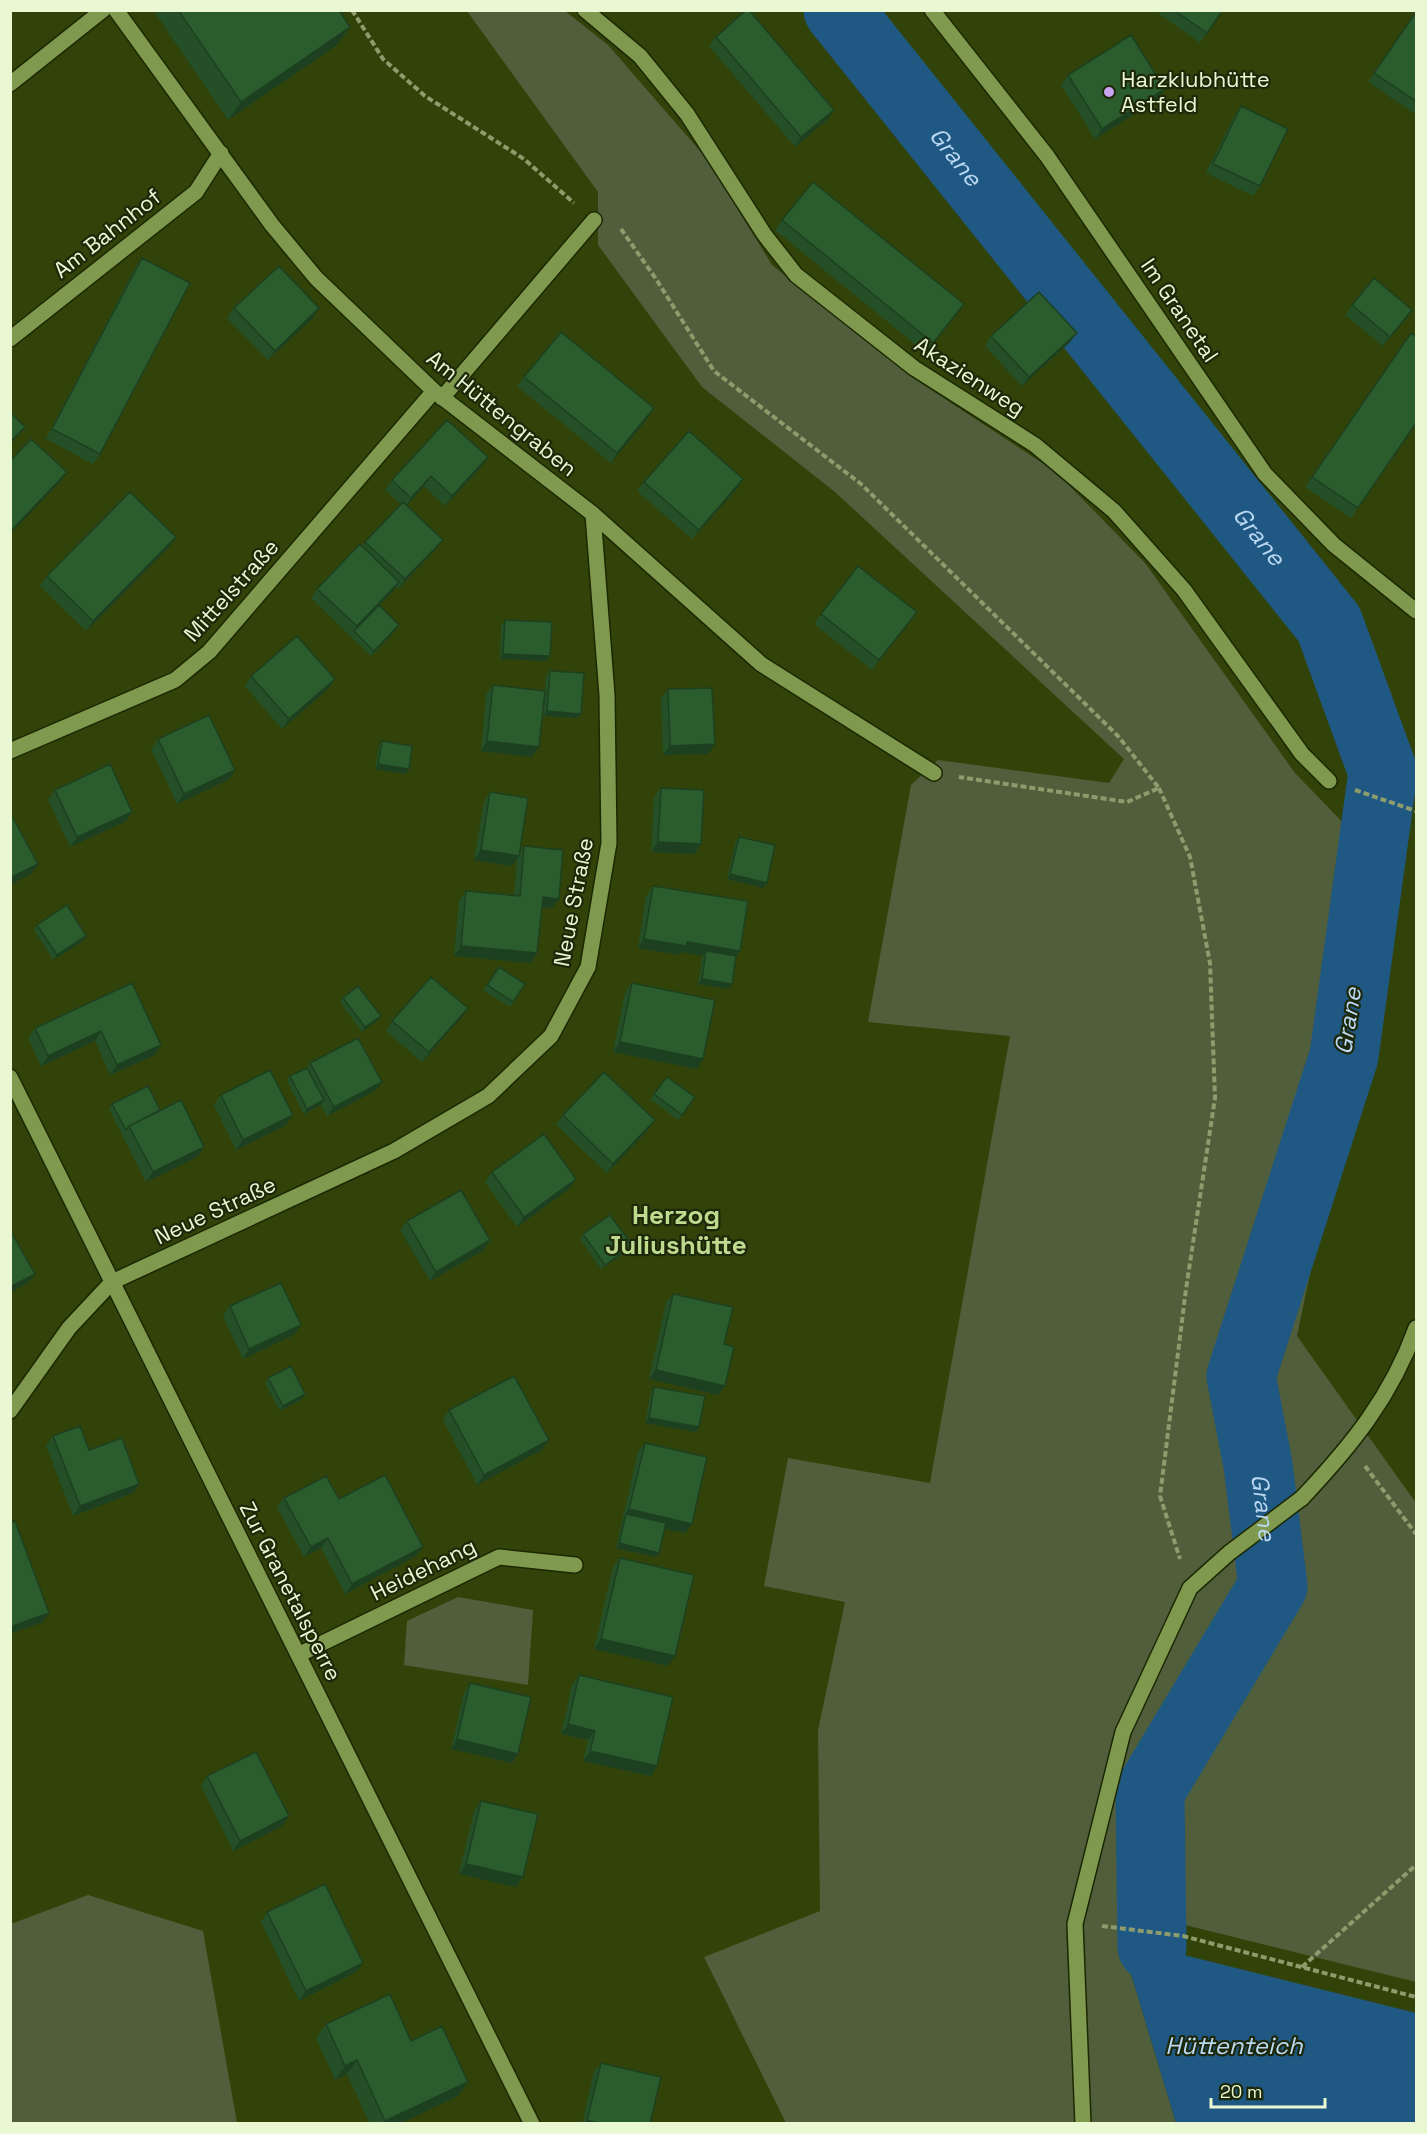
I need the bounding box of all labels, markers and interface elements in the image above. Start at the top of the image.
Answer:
place label: Harzklubhütte Astfeld [1121,65,1270,118]
marker: Harzklubhütte Astfeld [1102,85,1116,99]
water label: Grane [923,121,989,193]
street label: Am Bahnhof [48,182,167,284]
street label: Im Granetal [1135,253,1225,367]
street label: Akazienweg [910,330,1030,422]
street label: Am Hüttengraben [421,344,583,482]
water label: Grane [1226,500,1293,573]
street label: Mittelstraße [177,533,285,647]
street label: Neue Straße [547,835,599,969]
water label: Grane [1327,985,1368,1057]
street label: Neue Straße [150,1170,280,1250]
district label: Herzog Juliushütte [605,1198,747,1262]
water label: Grane [1244,1472,1283,1544]
street label: Zur Granetalsperre [234,1497,348,1685]
street label: Heidehang [366,1531,480,1607]
water label: Hüttenteich [1165,2030,1304,2061]
scale bar [1211,2071,1325,2109]
text: 20 m [1220,2080,1263,2103]

